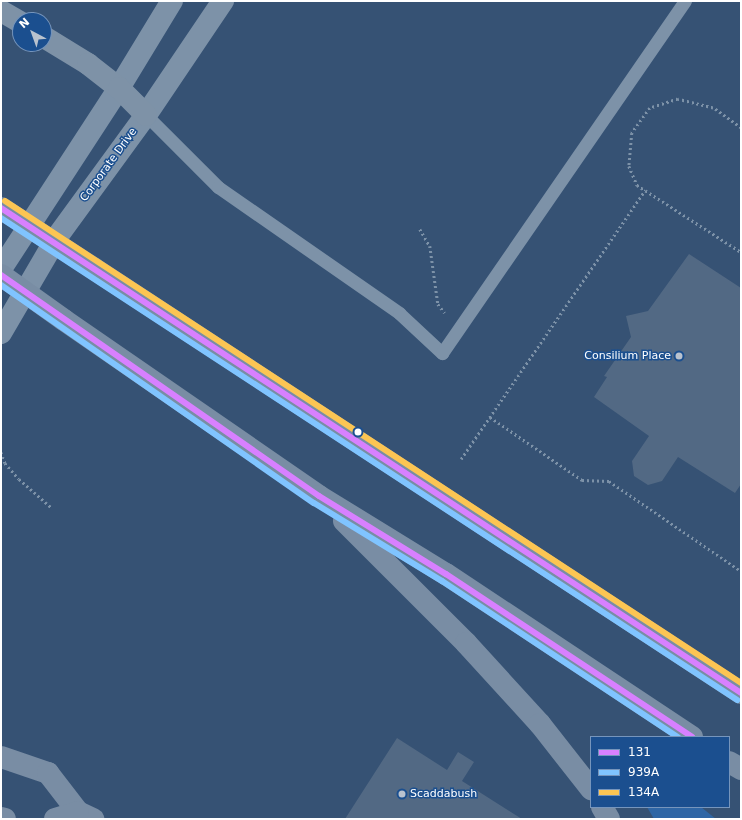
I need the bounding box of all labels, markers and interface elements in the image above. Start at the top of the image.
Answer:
north arrow [12,12,52,52]
text: N [17,15,32,31]
street label: Corporate Drive [78,126,140,204]
place label: Consilium Place [584,349,671,363]
marker: Consilium Place [674,351,684,361]
unlabelled marker [353,427,363,437]
legend [590,736,730,808]
text: 131 [628,745,651,759]
text: 939A [628,765,659,779]
text: 134A [628,785,659,799]
place label: Scaddabush [410,787,477,801]
marker: Scaddabush [397,789,407,799]

